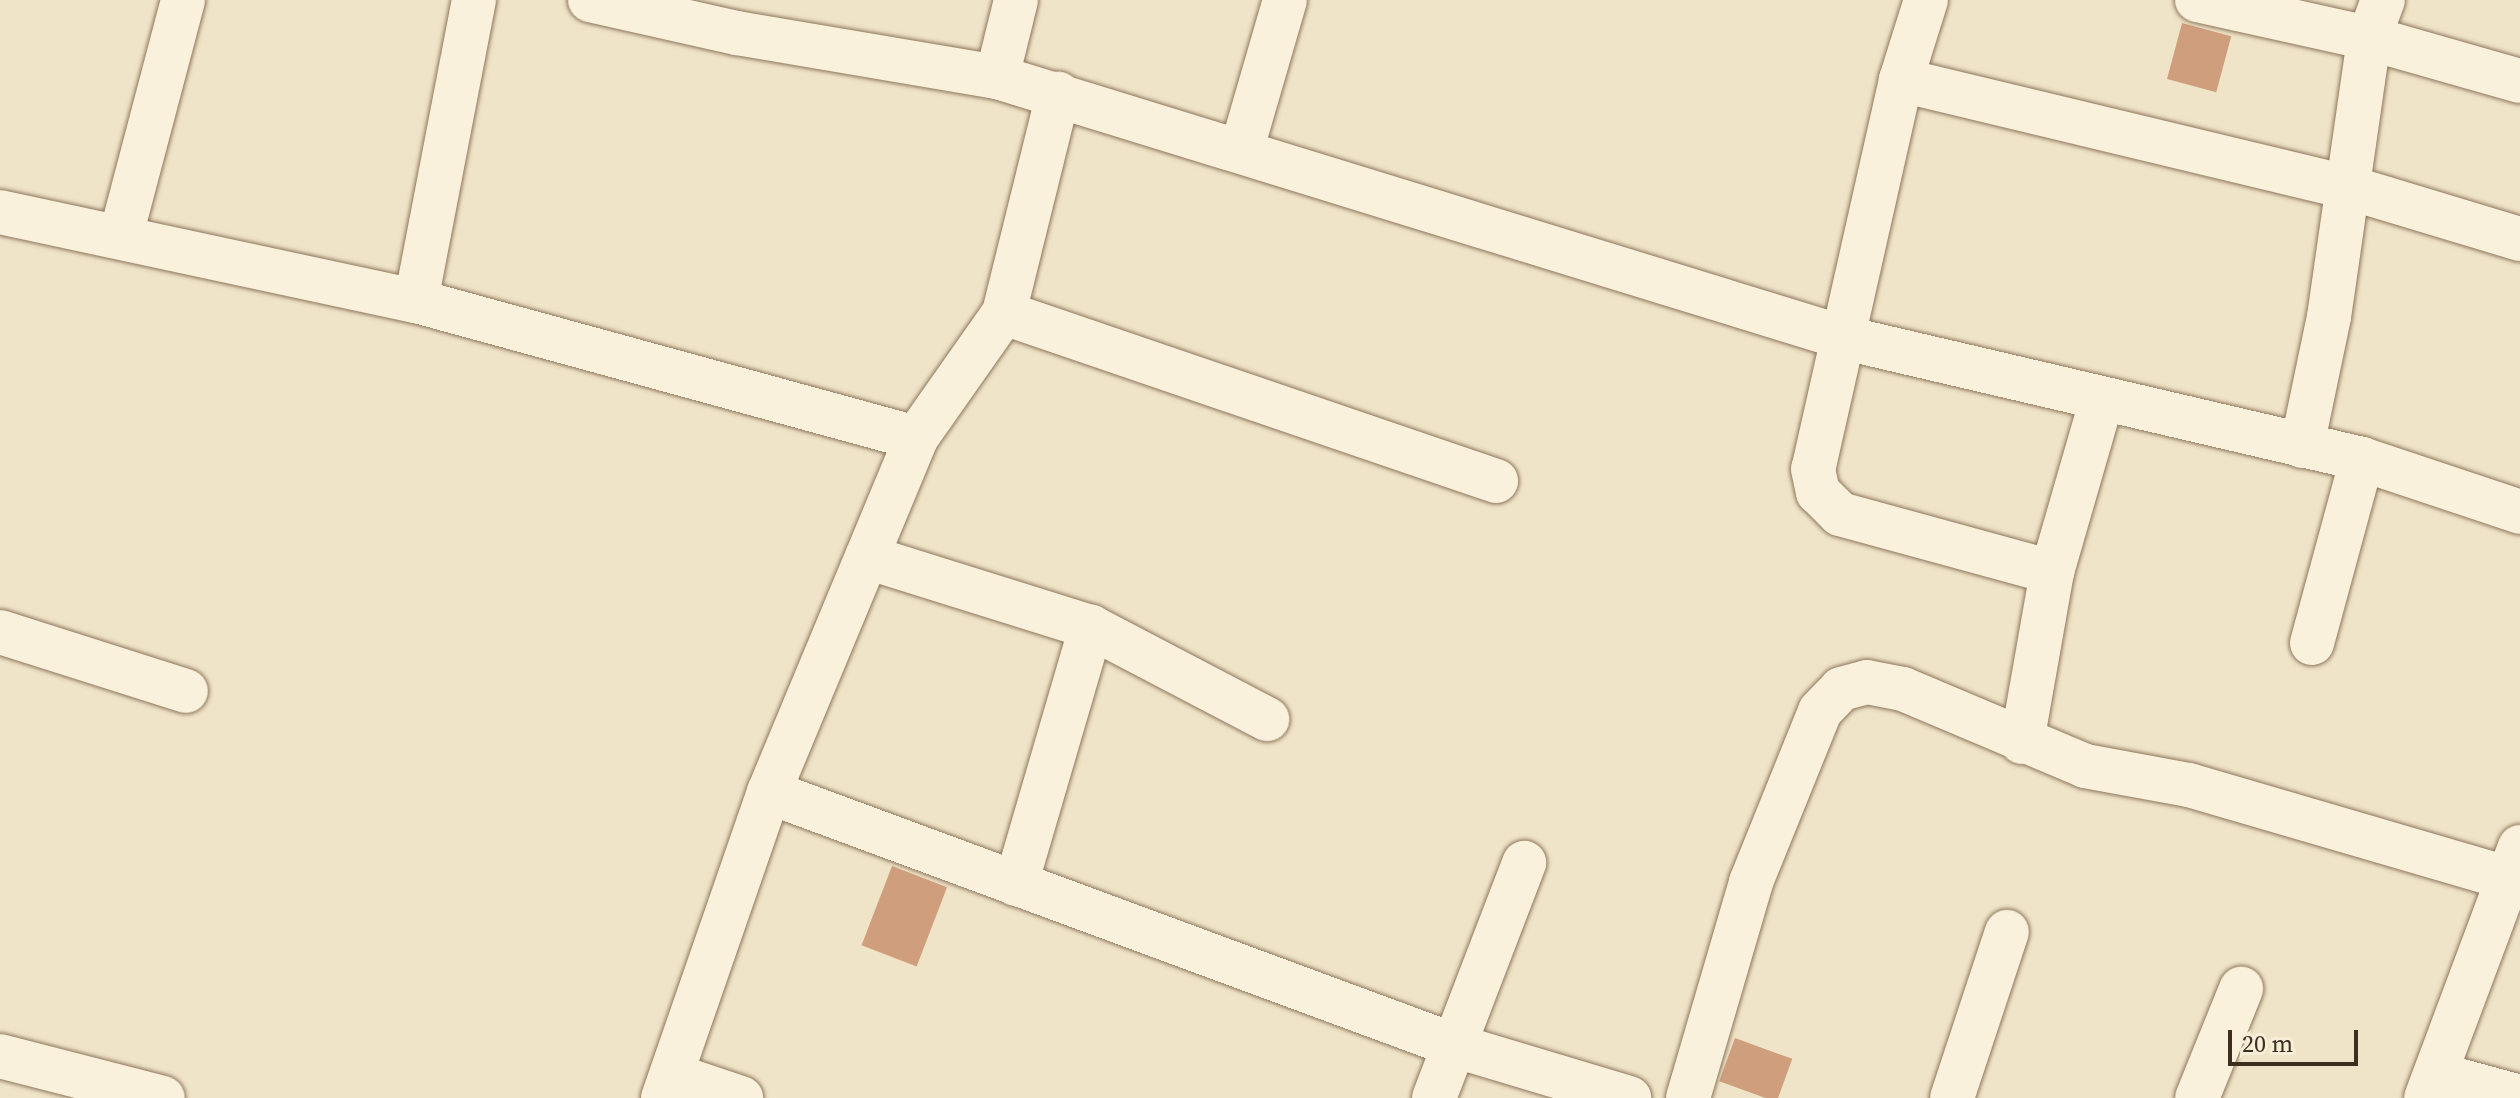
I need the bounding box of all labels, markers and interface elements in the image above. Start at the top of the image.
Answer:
scale bar [2232,1014,2362,1064]
text: 20 m [2242,1027,2293,1060]

